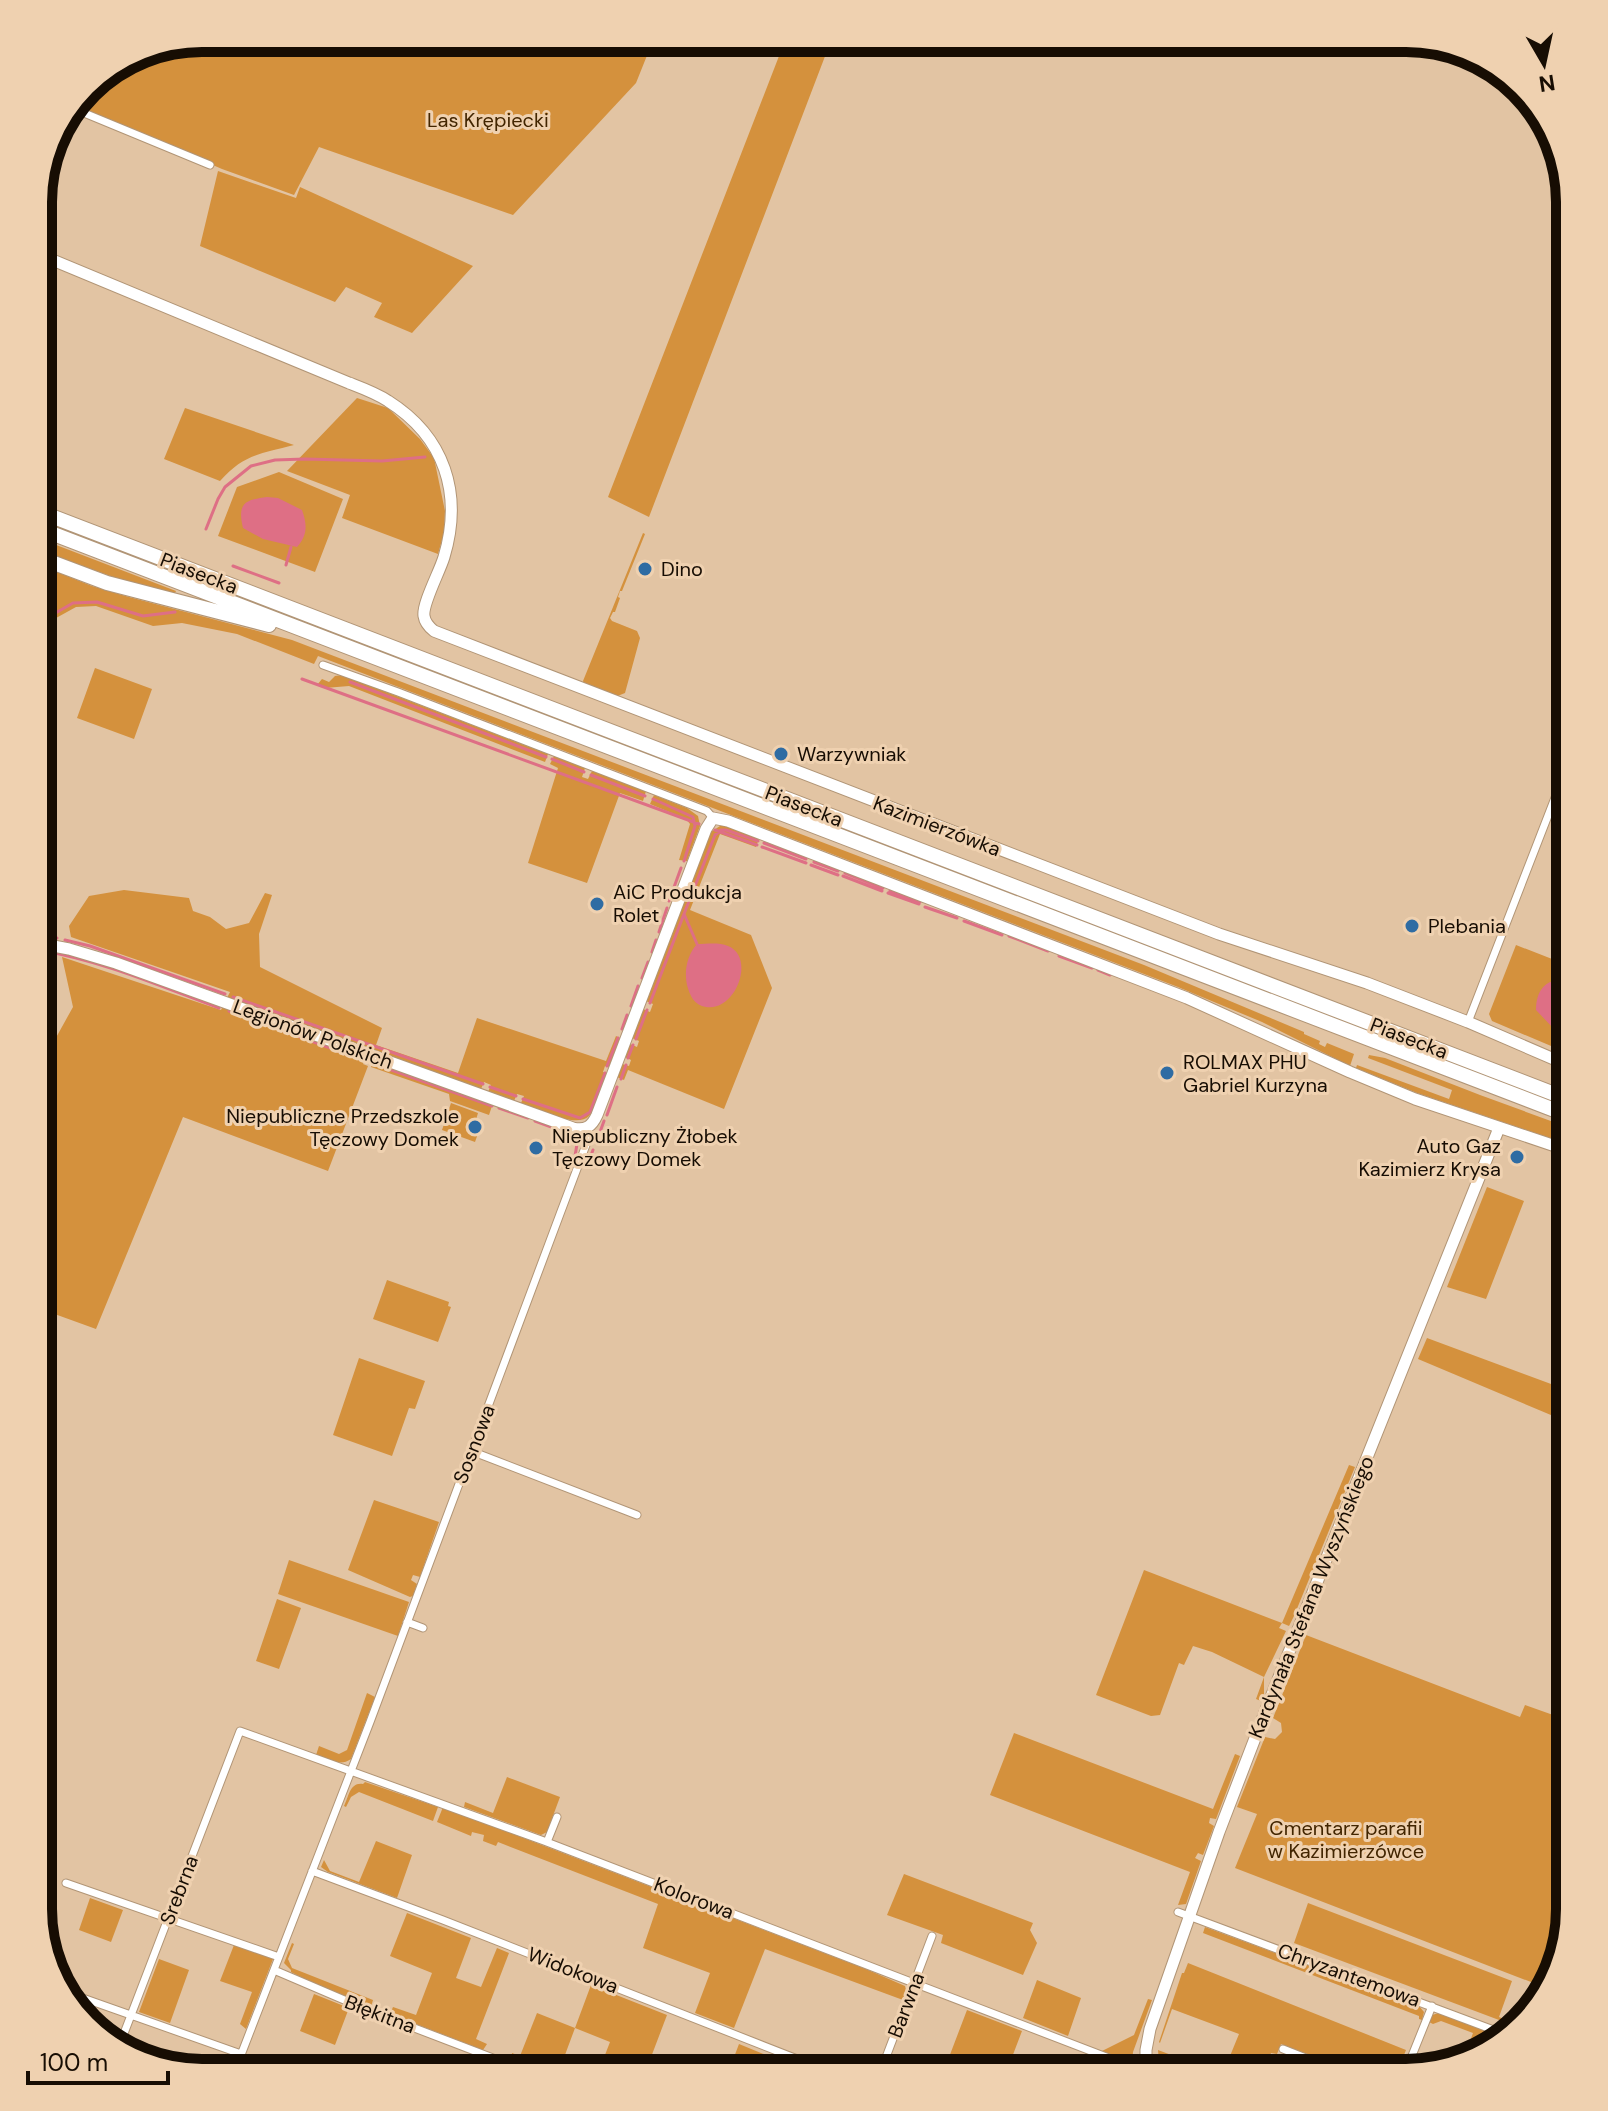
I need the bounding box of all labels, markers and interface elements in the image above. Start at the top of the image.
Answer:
north arrow [1504,24,1584,104]
text: N [1537,68,1557,99]
park label: Las Krępiecki [427,107,549,133]
street label: Piasecka [157,546,241,600]
place label: Dino [661,556,703,582]
marker: Dino [636,560,654,578]
place label: Warzywniak [797,741,906,767]
marker: Warzywniak [772,745,790,763]
street label: Piasecka [762,779,846,833]
street label: Kazimierzówka [870,790,1004,862]
place label: AiC Produkcja Rolet [613,879,742,928]
marker: AiC Produkcja Rolet [588,895,606,913]
place label: Plebania [1428,913,1506,939]
marker: Plebania [1403,917,1421,935]
street label: Legionów Polskich [230,993,396,1075]
street label: Piasecka [1367,1011,1451,1065]
place label: ROLMAX PHU Gabriel Kurzyna [1183,1049,1328,1098]
marker: ROLMAX PHU Gabriel Kurzyna [1158,1064,1176,1082]
place label: Niepubliczne Przedszkole Tęczowy Domek [226,1103,459,1152]
marker: Niepubliczne Przedszkole Tęczowy Domek [466,1118,484,1136]
place label: Niepubliczny Żłobek Tęczowy Domek [552,1123,738,1172]
place label: Auto Gaz Kazimierz Krysa [1359,1133,1501,1182]
marker: Niepubliczny Żłobek Tęczowy Domek [527,1139,545,1157]
marker: Auto Gaz Kazimierz Krysa [1508,1148,1526,1166]
street label: Sosnowa [447,1401,501,1487]
street label: Kardynała Stefana Wyszyńskiego [1242,1452,1380,1742]
park label: Cmentarz parafii w Kazimierzówce [1268,1815,1424,1864]
street label: Srebrna [154,1852,204,1928]
street label: Kolorowa [650,1871,738,1925]
street label: Chryzantemowa [1274,1937,1424,2013]
street label: Widokowa [524,1941,622,1999]
street label: Barwna [882,1969,930,2041]
street label: Błękitna [341,1989,419,2039]
scale bar [28,2035,168,2085]
text: 100 m [40,2047,108,2078]

